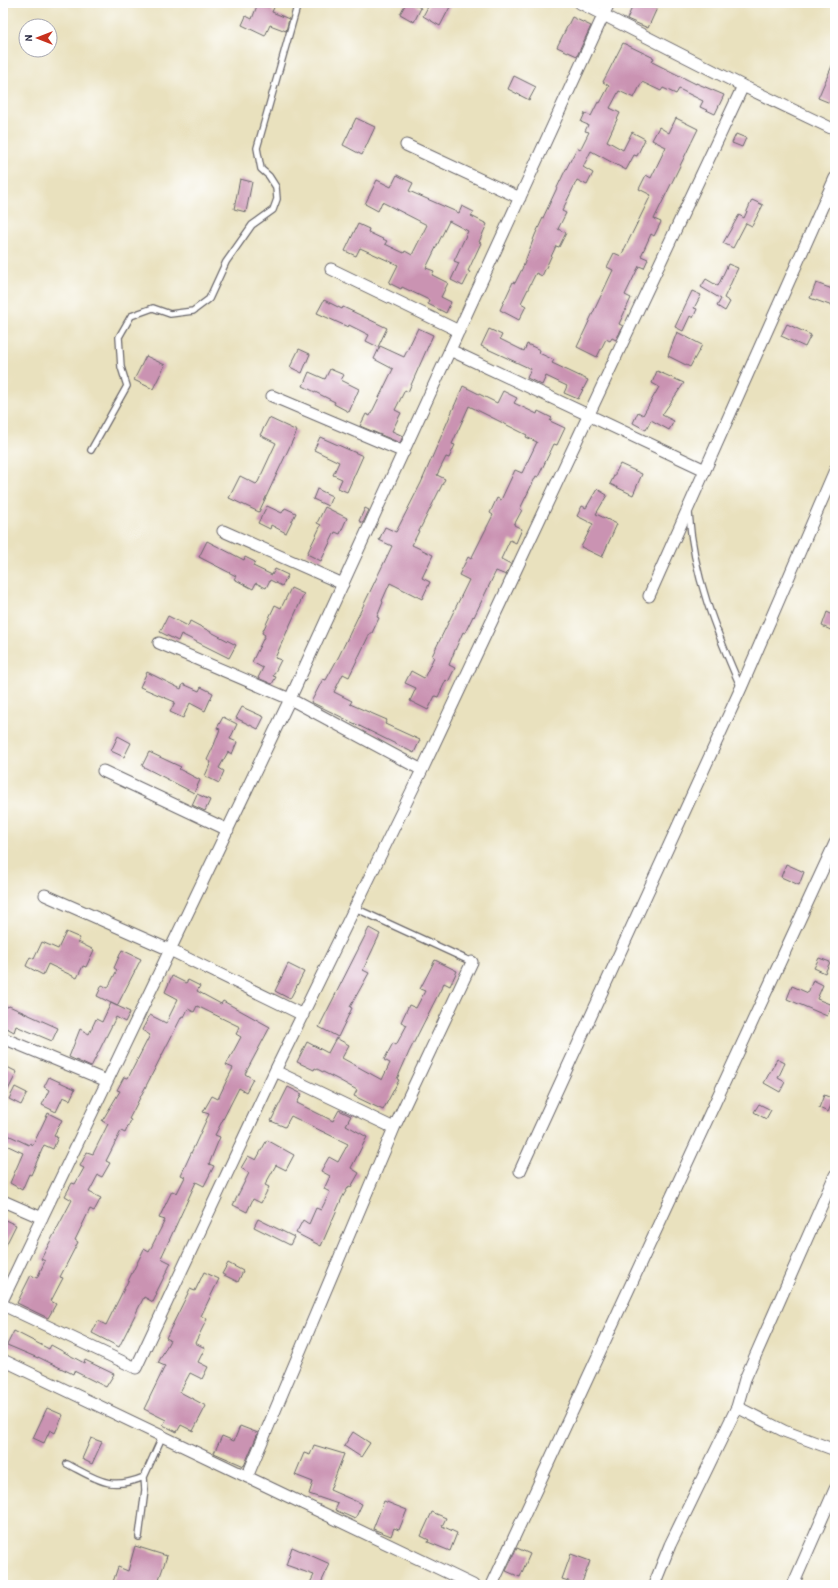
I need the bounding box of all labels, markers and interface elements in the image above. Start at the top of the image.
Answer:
north arrow [18,18,58,58]
text: N [21,35,35,41]

